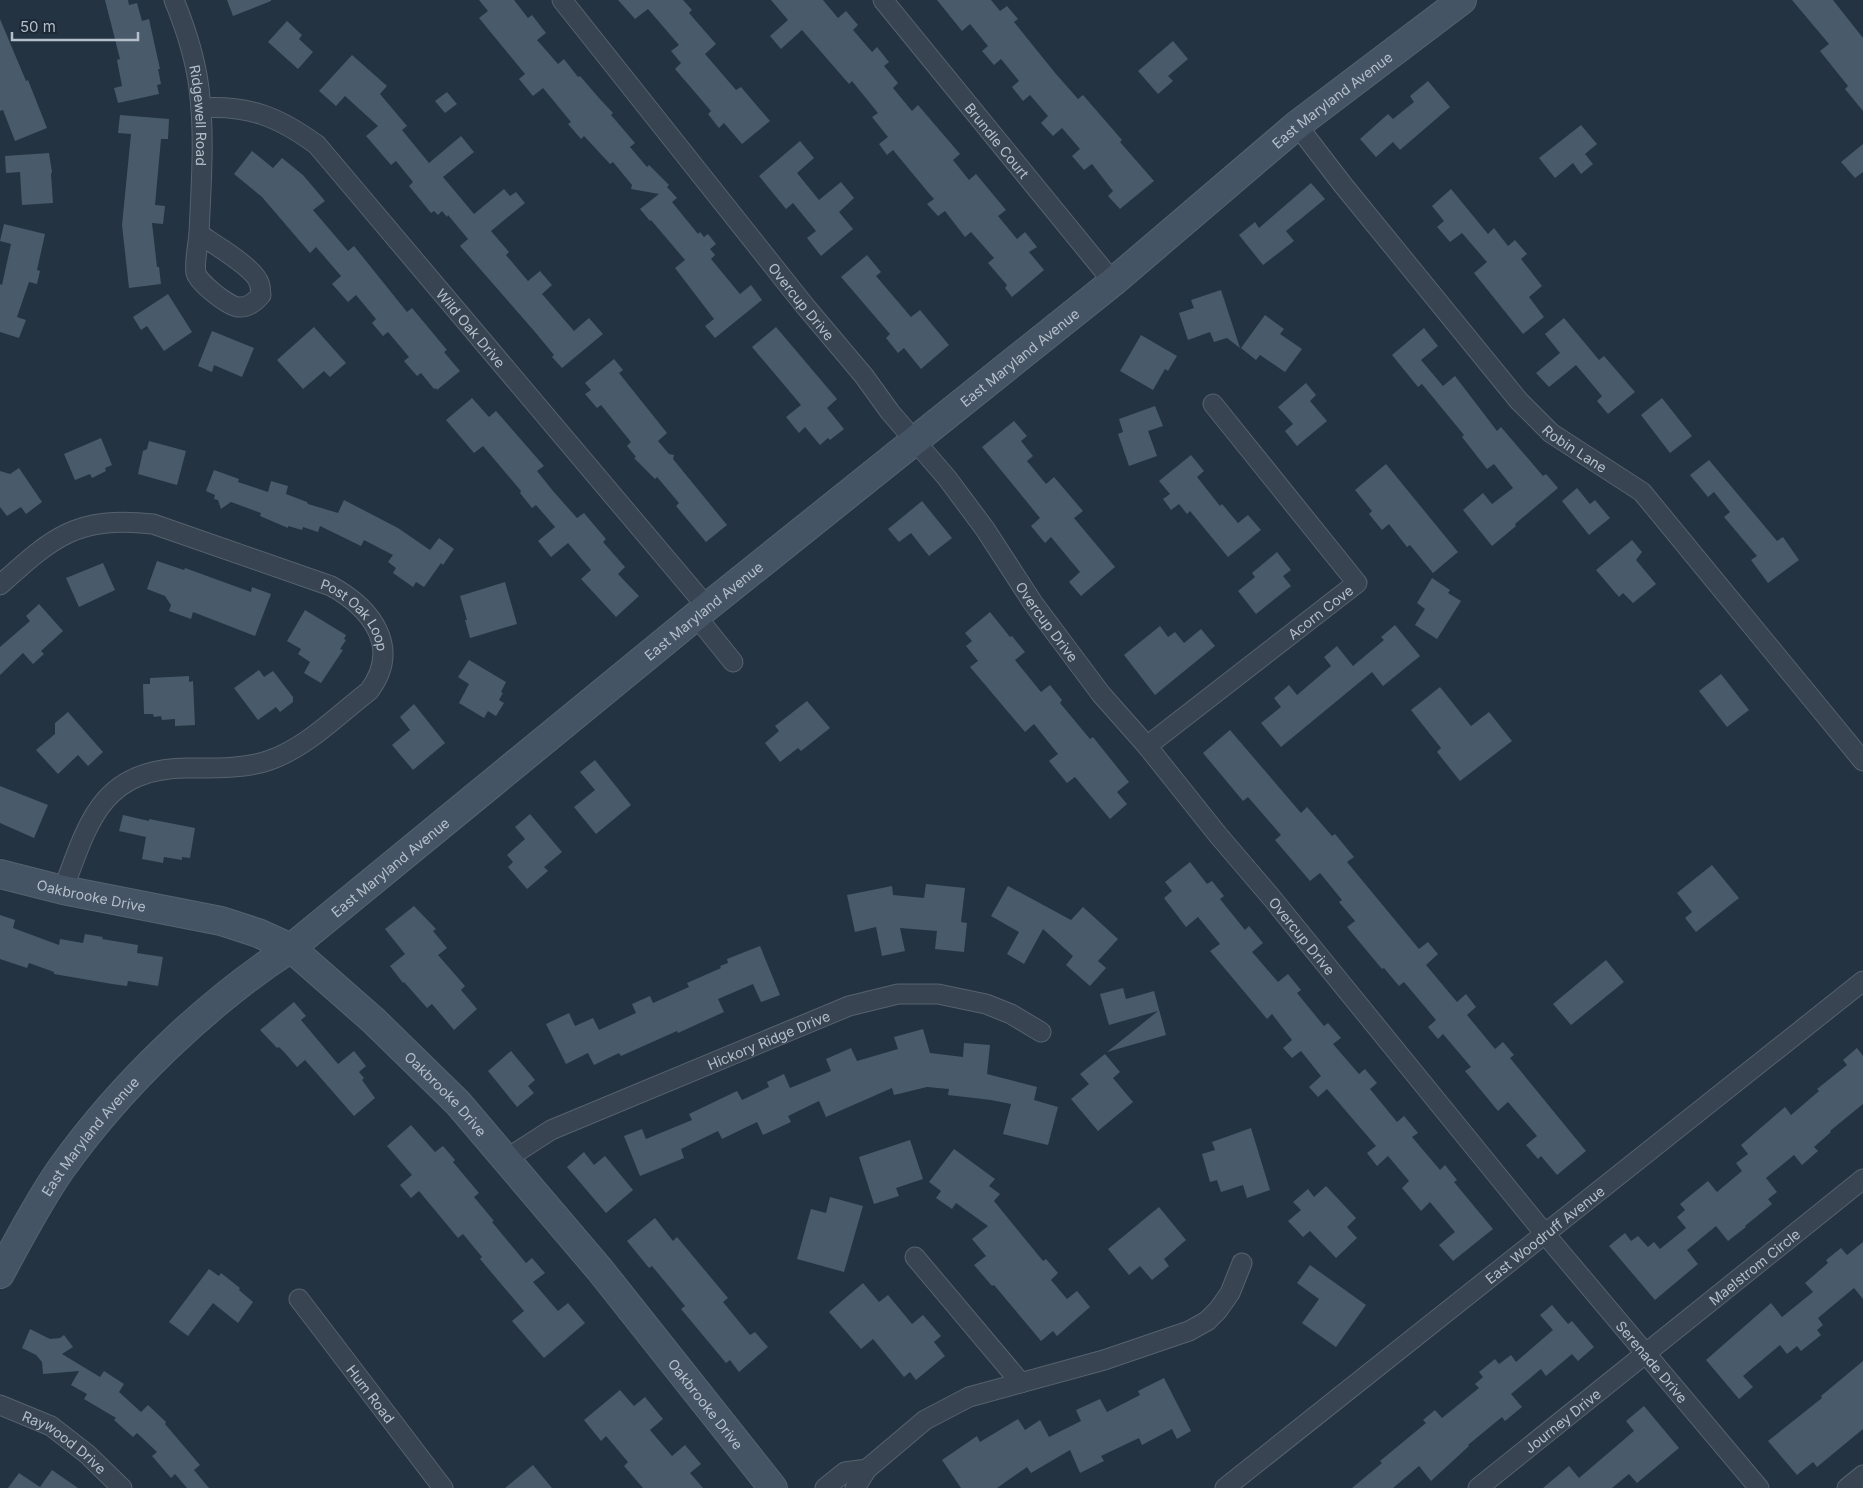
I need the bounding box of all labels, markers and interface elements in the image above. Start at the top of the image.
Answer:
scale bar [12,10,139,42]
text: 50 m [20,17,56,36]
street label: East Maryland Avenue [1268,48,1395,151]
street label: Ridgewell Road [187,63,211,166]
street label: Brundle Court [962,99,1033,182]
street label: Overcup Drive [765,259,838,343]
street label: Wild Oak Drive [433,285,509,371]
street label: East Maryland Avenue [956,304,1082,410]
street label: Robin Lane [1539,421,1610,476]
street label: East Maryland Avenue [641,557,766,664]
street label: Post Oak Loop [319,575,391,652]
street label: Overcup Drive [1013,578,1082,665]
street label: Acorn Cove [1284,581,1356,642]
street label: East Maryland Avenue [327,814,452,920]
street label: Oakbrooke Drive [35,875,148,915]
street label: Overcup Drive [1266,893,1339,978]
street label: Hickory Ridge Drive [704,1006,832,1073]
street label: Oakbrooke Drive [402,1048,491,1139]
street label: East Maryland Avenue [37,1073,142,1199]
street label: East Woodruff Avenue [1481,1182,1607,1287]
street label: Maelstrom Circle [1705,1225,1803,1308]
street label: Serenade Drive [1613,1317,1692,1406]
street label: Oakbrooke Drive [665,1355,747,1452]
street label: Hum Road [344,1361,399,1426]
street label: Journey Drive [1521,1385,1604,1456]
street label: Raywood Drive [20,1407,110,1477]

